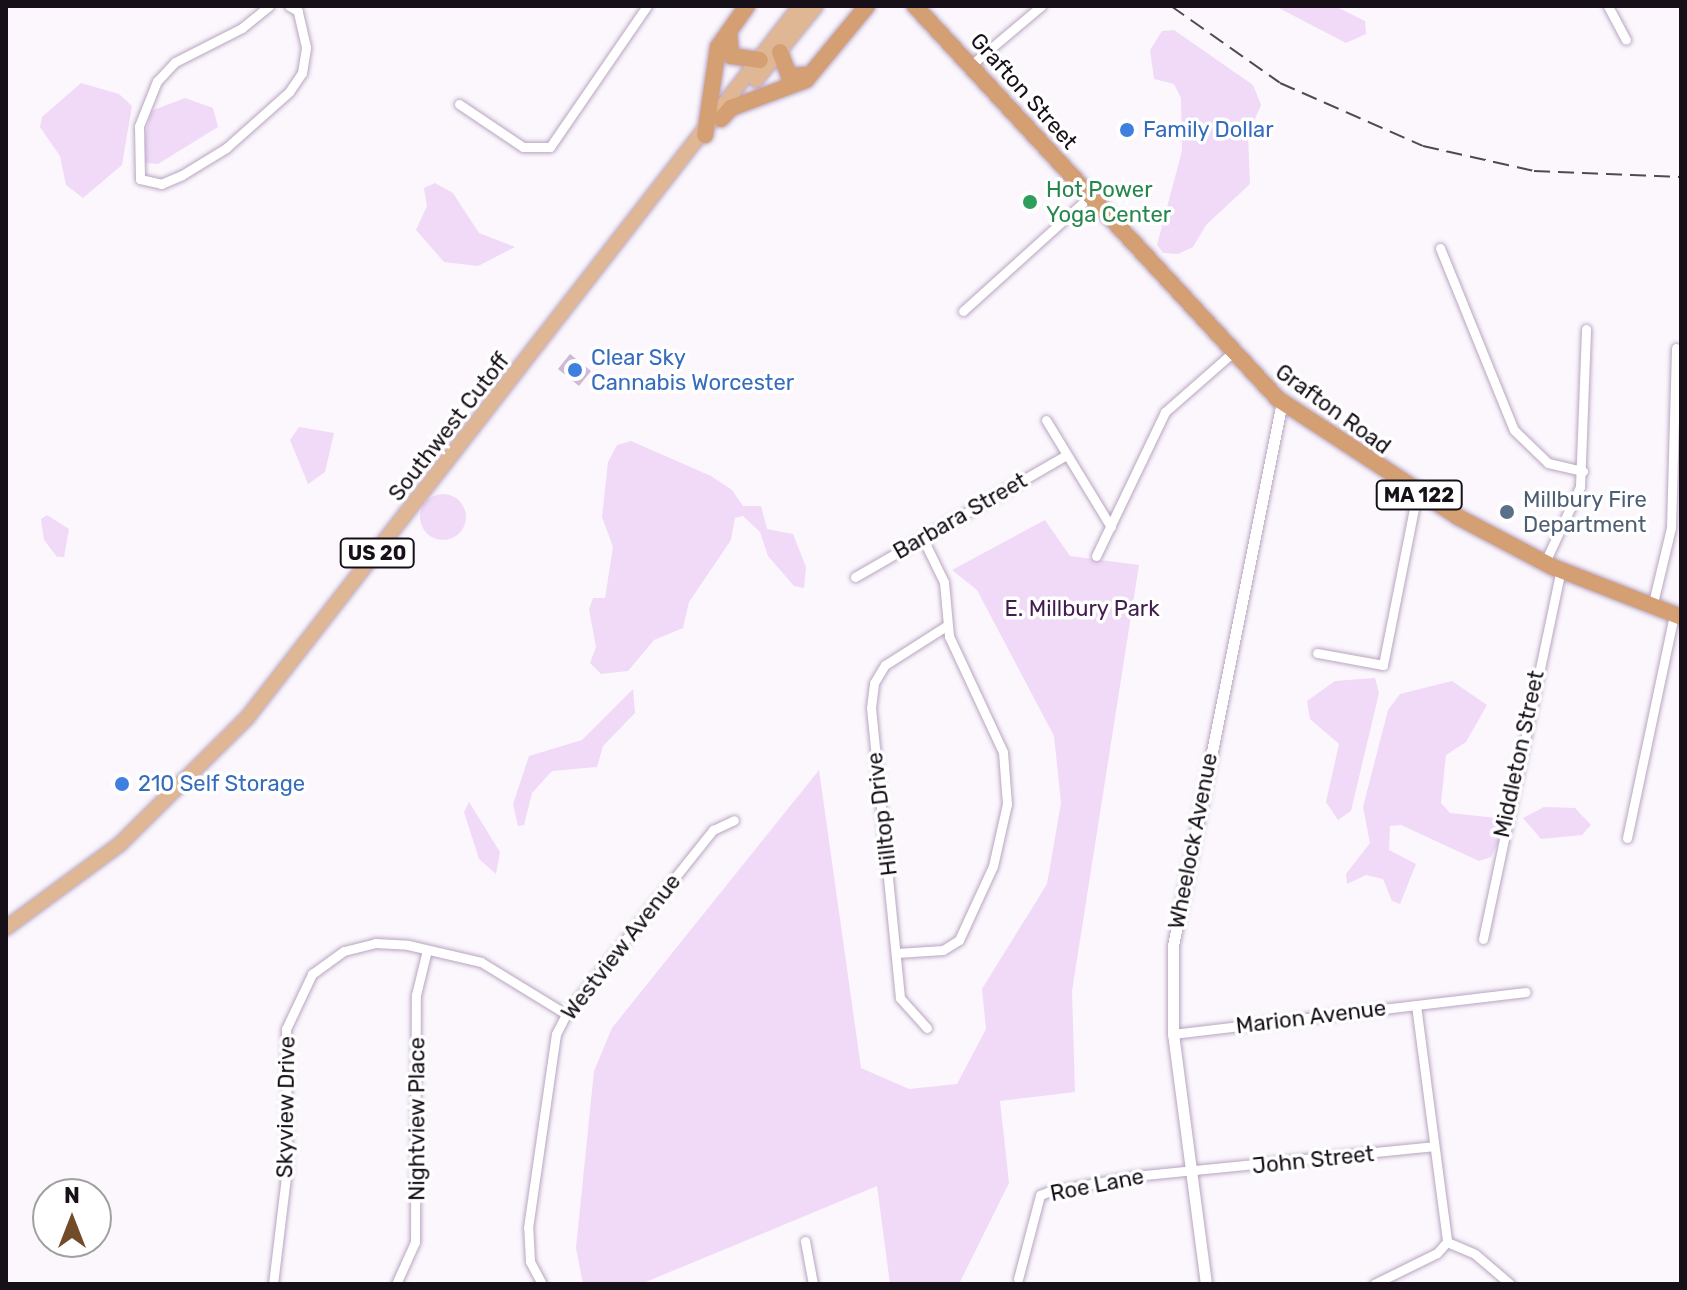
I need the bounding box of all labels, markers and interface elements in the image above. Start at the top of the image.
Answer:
street label: Grafton Street [965,27,1083,155]
place label: Family Dollar [1143,117,1274,143]
marker: Family Dollar [1118,121,1136,139]
place label: Hot Power Yoga Center [1046,176,1171,228]
marker: Hot Power Yoga Center [1021,193,1039,211]
place label: Clear Sky Cannabis Worcester [591,344,795,396]
street label: Southwest Cutoff [383,348,515,506]
street label: Grafton Road [1270,358,1396,460]
marker: Clear Sky Cannabis Worcester [566,361,584,379]
street label: Barbara Street [889,467,1031,565]
road number: MA 122 [1375,479,1463,511]
place label: Millbury Fire Department [1523,486,1647,538]
marker: Millbury Fire Department [1498,503,1516,521]
road number: US 20 [339,537,415,569]
park label: E. Millbury Park [1004,596,1160,622]
street label: Middleton Street [1488,668,1550,840]
street label: Wheelock Avenue [1163,750,1223,932]
street label: Hilltop Drive [861,751,903,877]
place label: 210 Self Storage [138,771,306,797]
marker: 210 Self Storage [113,775,131,793]
street label: Westview Avenue [556,868,686,1026]
street label: Marion Avenue [1234,995,1388,1039]
street label: Skyview Drive [272,1035,300,1179]
street label: Nightview Place [404,1037,430,1201]
street label: John Street [1251,1140,1375,1180]
street label: Roe Lane [1048,1163,1146,1207]
north arrow [32,1178,112,1258]
text: N [64,1182,80,1209]

